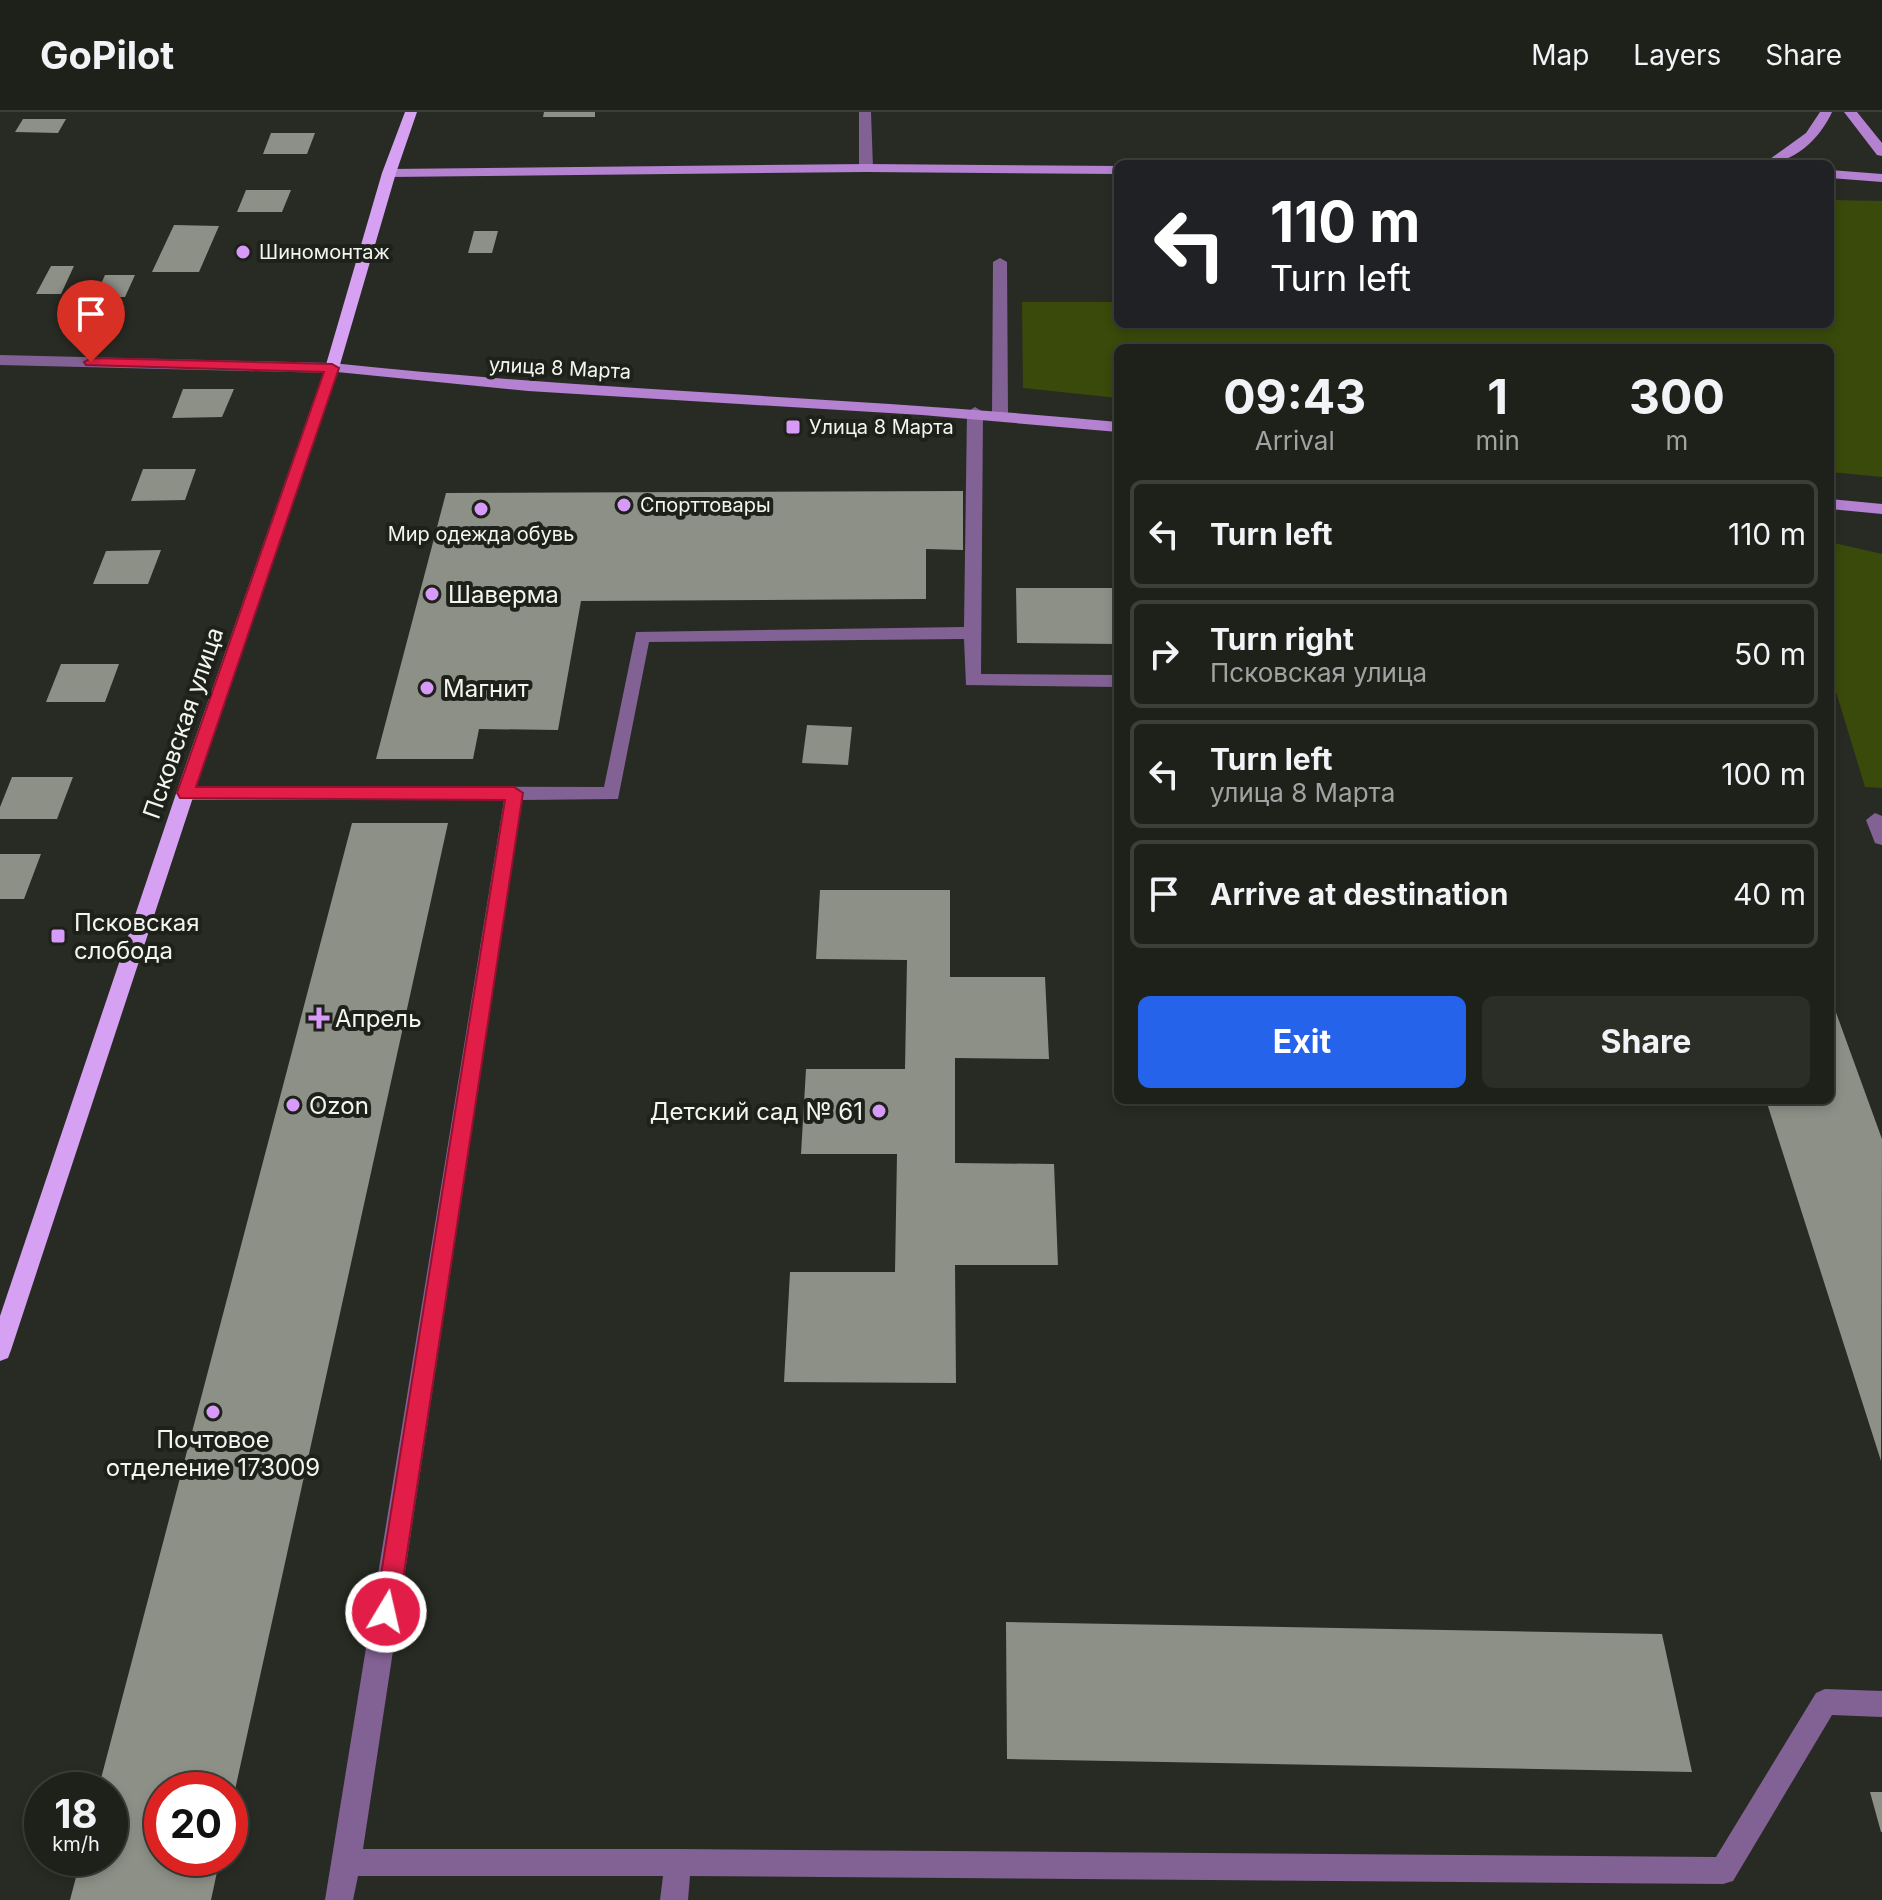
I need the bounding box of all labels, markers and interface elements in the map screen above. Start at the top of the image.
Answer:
text: GoPilot [40,32,174,78]
text: Map [1531,38,1589,72]
text: Layers [1633,38,1721,72]
text: Share [1765,38,1842,72]
text: 110 m [1270,188,1420,256]
icon: left [1138,192,1242,296]
place label: Шиномонтаж [259,240,390,264]
marker: Шиномонтаж [234,243,252,261]
text: Turn left [1270,256,1411,300]
pin [57,280,125,362]
icon: arrive [69,292,113,336]
street label: улица 8 Марта [488,352,632,384]
text: 09:43 [1223,367,1366,426]
text: 1 [1487,367,1508,426]
text: 300 [1629,367,1725,426]
place label: Улица 8 Марта [809,415,954,439]
marker: Улица 8 Марта [784,418,802,436]
text: Arrival [1255,425,1335,456]
text: min [1475,425,1520,456]
text: m [1666,425,1688,456]
place label: Спорттовары [640,493,771,517]
marker: Спорттовары [615,496,633,514]
marker: Мир одежда обувь [472,500,490,518]
icon: left [1142,512,1186,556]
text: Turn left [1210,516,1332,552]
text: 110 m [1728,516,1806,552]
place label: Мир одежда обувь [388,522,574,546]
place label: Шаверма [448,580,559,609]
marker: Шаверма [423,585,441,603]
text: Turn right [1210,621,1354,657]
street label: Псковская улица [137,624,229,822]
icon: right [1142,632,1186,676]
text: 50 m [1734,636,1806,672]
text: Псковская улица [1210,657,1427,688]
place label: Магнит [443,674,529,703]
marker: Магнит [418,679,436,697]
text: Turn left [1210,741,1332,777]
icon: left [1142,752,1186,796]
text: 100 m [1721,756,1806,792]
text: улица 8 Марта [1210,777,1395,808]
icon: arrive [1142,872,1186,916]
text: Arrive at destination [1210,876,1508,912]
text: 40 m [1733,876,1806,912]
place label: Псковская слобода [74,908,199,965]
marker: Псковская слобода [49,927,67,945]
button: Exit [1138,996,1466,1088]
button: Share [1482,996,1810,1088]
place label: Апрель [335,1004,422,1033]
marker: Апрель [310,1009,328,1027]
place label: Ozon [309,1091,369,1120]
marker: Ozon [284,1096,302,1114]
place label: Детский сад № 61 [650,1097,863,1126]
marker: Детский сад № 61 [870,1102,888,1120]
marker: Почтовое отделение 173009 [204,1403,222,1421]
place label: Почтовое отделение 173009 [106,1425,320,1482]
position arrow [344,1570,428,1654]
speed limit sign: 20 [144,1772,248,1876]
text: 18 [54,1789,98,1838]
text: km/h [52,1832,100,1856]

